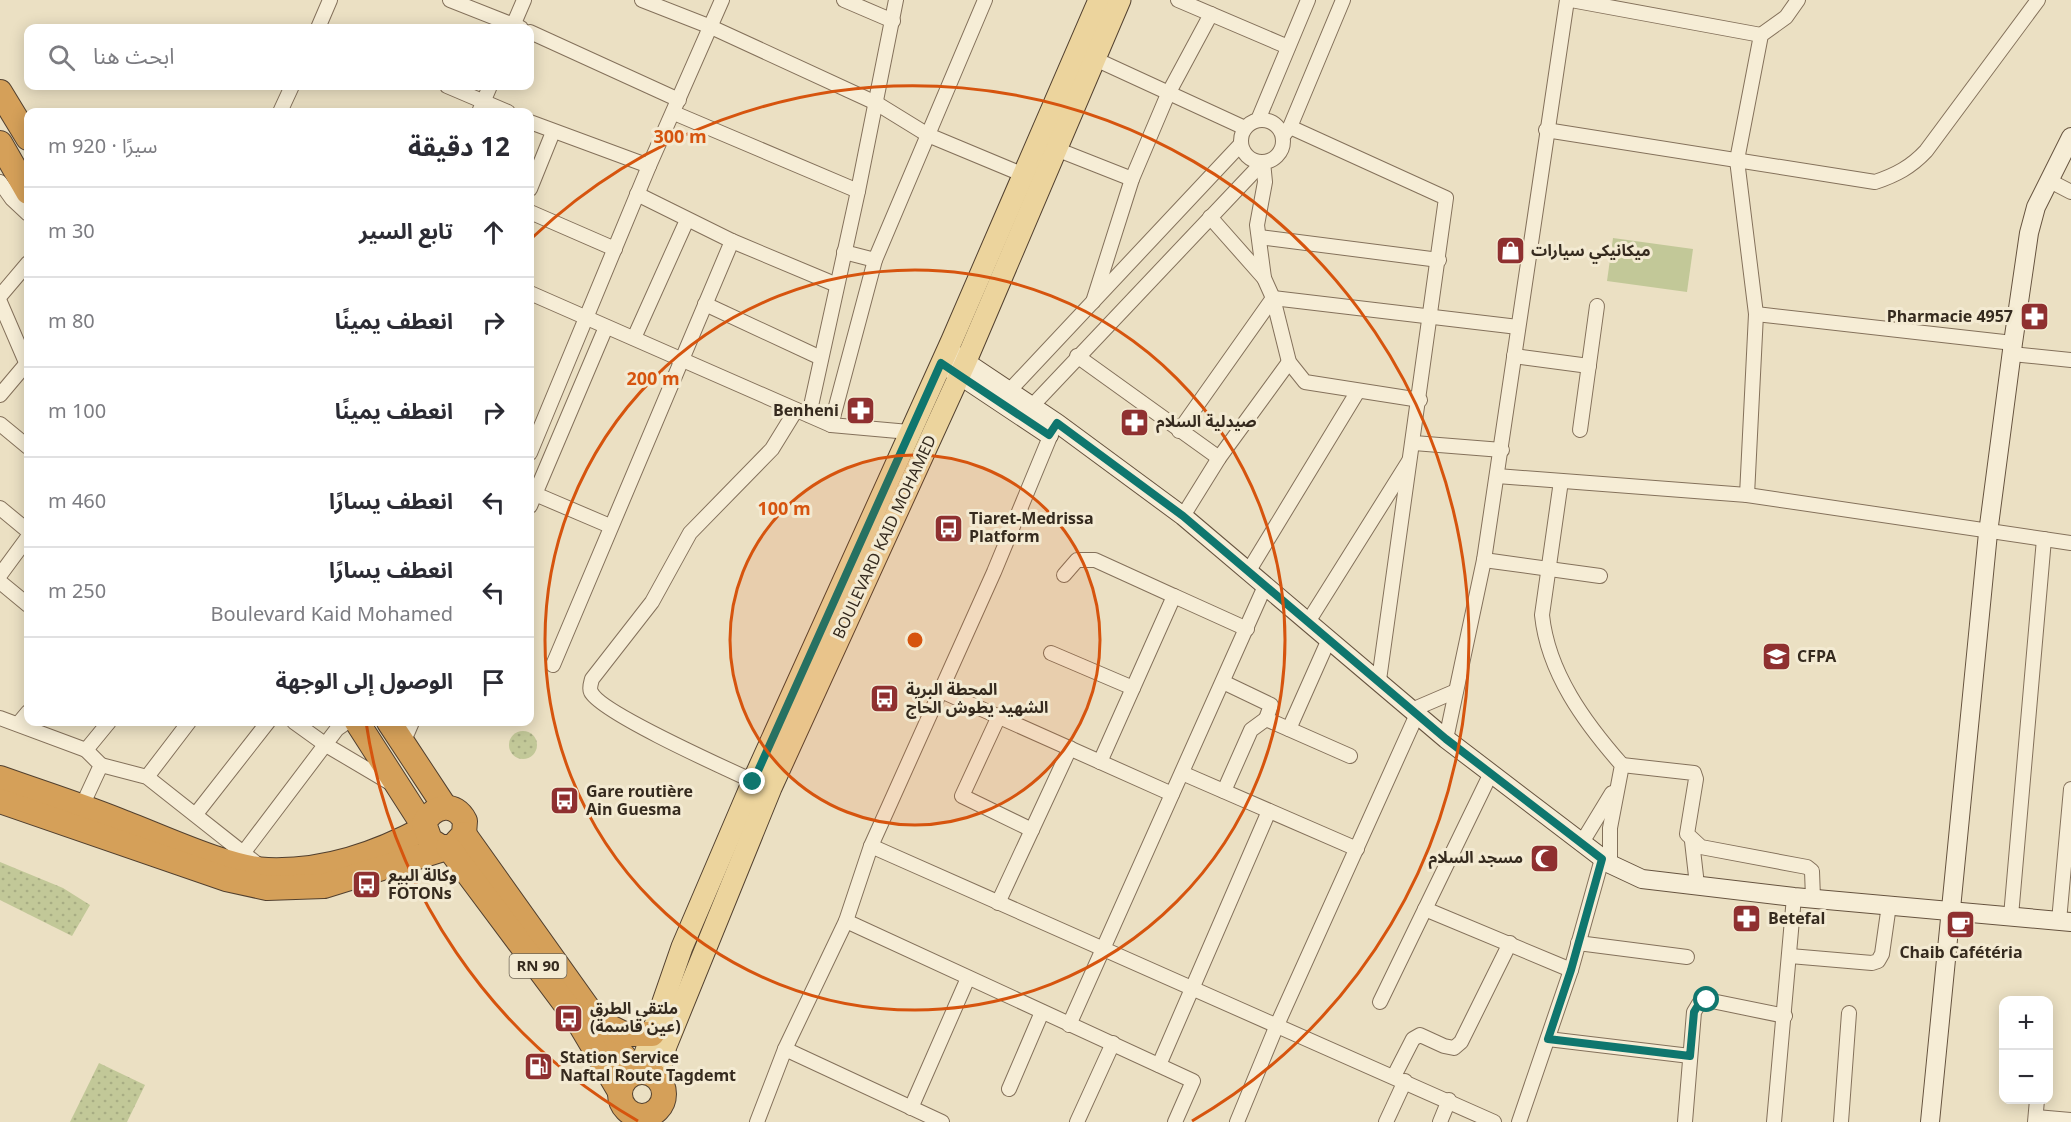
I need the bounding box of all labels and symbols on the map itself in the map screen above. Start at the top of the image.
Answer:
text: 300 m [653,118,707,156]
place label: ميكانيكي سيارات [1531,234,1651,268]
shop icon: ميكانيكي سيارات [1494,235,1526,267]
place label: Pharmacie 4957 [1887,300,2013,334]
pharmacy icon: Pharmacie 4957 [2018,301,2050,333]
text: 200 m [626,360,680,398]
place label: Benheni [773,394,839,428]
pharmacy icon: Benheni [844,395,876,427]
place label: صيدلية السلام [1156,405,1257,439]
pharmacy icon: صيدلية السلام [1119,406,1151,438]
street label: BOULEVARD KAID MOHAMED [823,429,947,645]
text: 100 m [757,490,811,528]
place label: Tiaret-Medrissa Platform [969,502,1094,554]
bus stop icon: Tiaret-Medrissa Platform [932,512,964,544]
centre of rings [905,630,925,650]
place label: CFPA [1797,640,1837,674]
school or university icon: CFPA [1760,641,1792,673]
place label: المحطة البرية الشهيد يطوش الحاج [906,673,1048,725]
bus stop icon: المحطة البرية الشهيد يطوش الحاج [869,683,901,715]
route end [739,768,765,794]
place label: Gare routière Ain Guesma [586,775,693,827]
bus stop icon: Gare routière Ain Guesma [549,785,581,817]
place label: مسجد السلام [1429,841,1523,875]
mosque icon: مسجد السلام [1528,842,1560,874]
place label: وكالة البيع FOTONs [388,859,457,911]
bus stop icon: وكالة البيع FOTONs [351,869,383,901]
place label: Betefal [1768,902,1825,936]
pharmacy icon: Betefal [1731,903,1763,935]
cafe icon: Chaib Cafétéria [1945,909,1977,941]
place label: Chaib Cafétéria [1899,936,2023,970]
road number: RN 90 [510,954,566,978]
route start [1693,986,1719,1012]
place label: ملتقى الطرق (عين قاسمة) [590,992,681,1044]
bus stop icon: ملتقى الطرق (عين قاسمة) [553,1002,585,1034]
place label: Station Service Naftal Route Tagdemt [560,1041,736,1093]
fuel station icon: Station Service Naftal Route Tagdemt [523,1051,555,1083]

